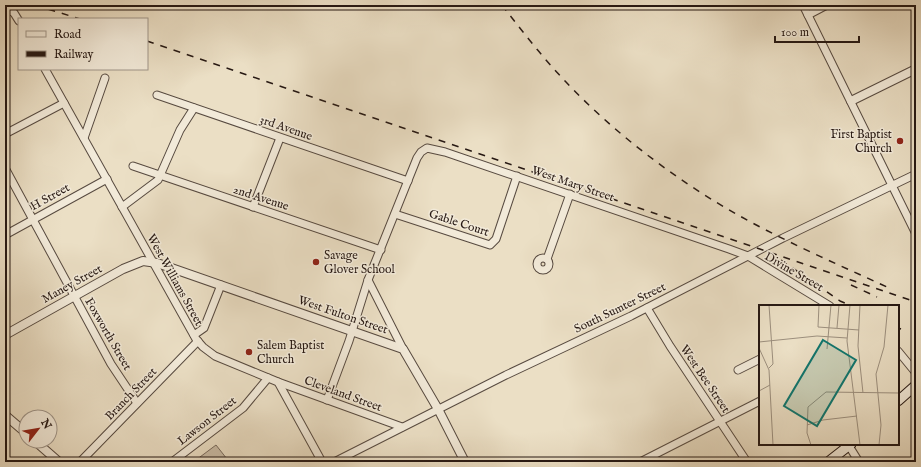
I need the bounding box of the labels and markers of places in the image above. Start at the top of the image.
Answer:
place label: First Baptist Church [831,127,893,156]
marker: First Baptist Church [895,136,905,146]
place label: Savage Glover School [324,248,395,277]
marker: Savage Glover School [311,257,321,267]
place label: Salem Baptist Church [257,338,324,367]
marker: Salem Baptist Church [244,347,254,357]

